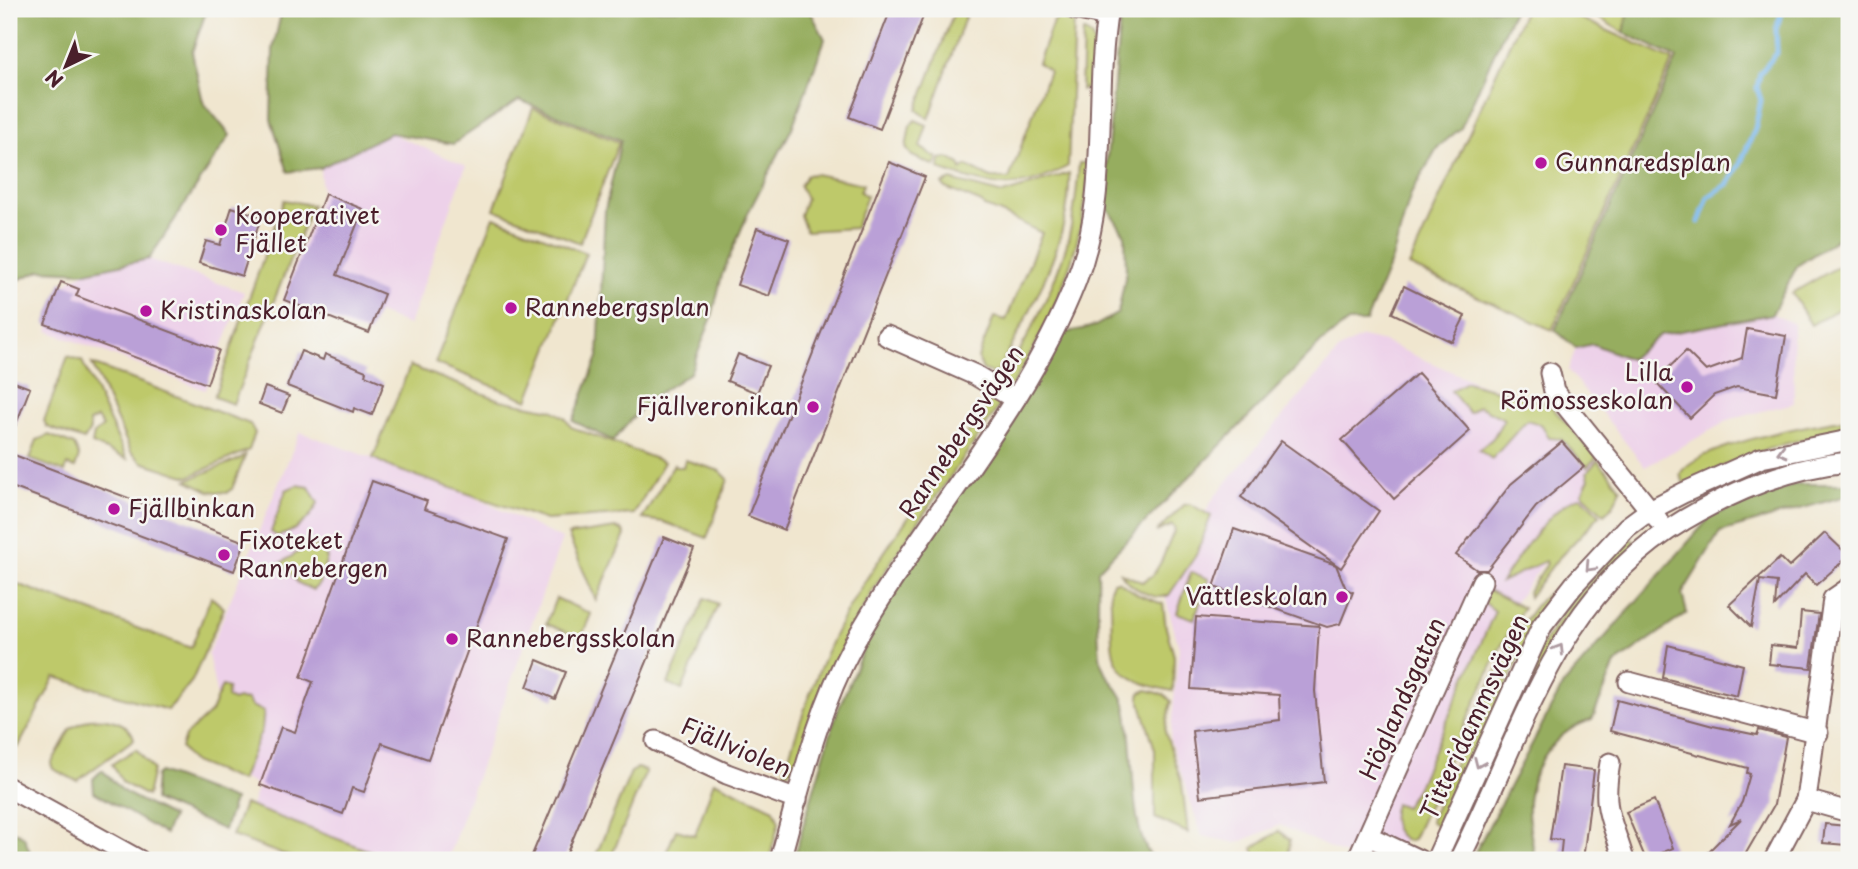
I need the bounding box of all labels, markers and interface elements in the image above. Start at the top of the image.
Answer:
north arrow [32,32,102,102]
text: N [39,64,69,95]
place label: Gunnaredsplan [1555,143,1731,179]
marker: Gunnaredsplan [1533,155,1549,171]
place label: Kooperativet Fjället [235,196,380,260]
marker: Kooperativet Fjället [213,222,229,238]
place label: Rannebergsplan [525,288,710,324]
place label: Kristinaskolan [160,291,327,327]
marker: Rannebergsplan [503,300,519,316]
marker: Kristinaskolan [138,303,154,319]
street label: Rannebergsvägen [889,337,1032,525]
place label: Lilla Römosseskolan [1500,353,1673,417]
marker: Lilla Römosseskolan [1679,379,1695,395]
place label: Fjällveronikan [636,387,799,423]
marker: Fjällveronikan [805,399,821,415]
one-way arrow [1776,444,1788,458]
place label: Fjällbinkan [128,489,255,525]
marker: Fjällbinkan [106,501,122,517]
place label: Fixoteket Rannebergen [238,521,388,585]
marker: Fixoteket Rannebergen [216,547,232,563]
one-way arrow [1586,559,1599,572]
place label: Vättleskolan [1186,577,1328,613]
marker: Vättleskolan [1334,589,1350,605]
street label: Titteridammsvägen [1410,607,1537,825]
street label: Höglandsgatan [1349,611,1453,785]
place label: Rannebergsskolan [466,619,676,655]
marker: Rannebergsskolan [444,631,460,647]
one-way arrow [1551,644,1564,657]
street label: Fjällviolen [676,707,798,786]
one-way arrow [1473,756,1487,768]

